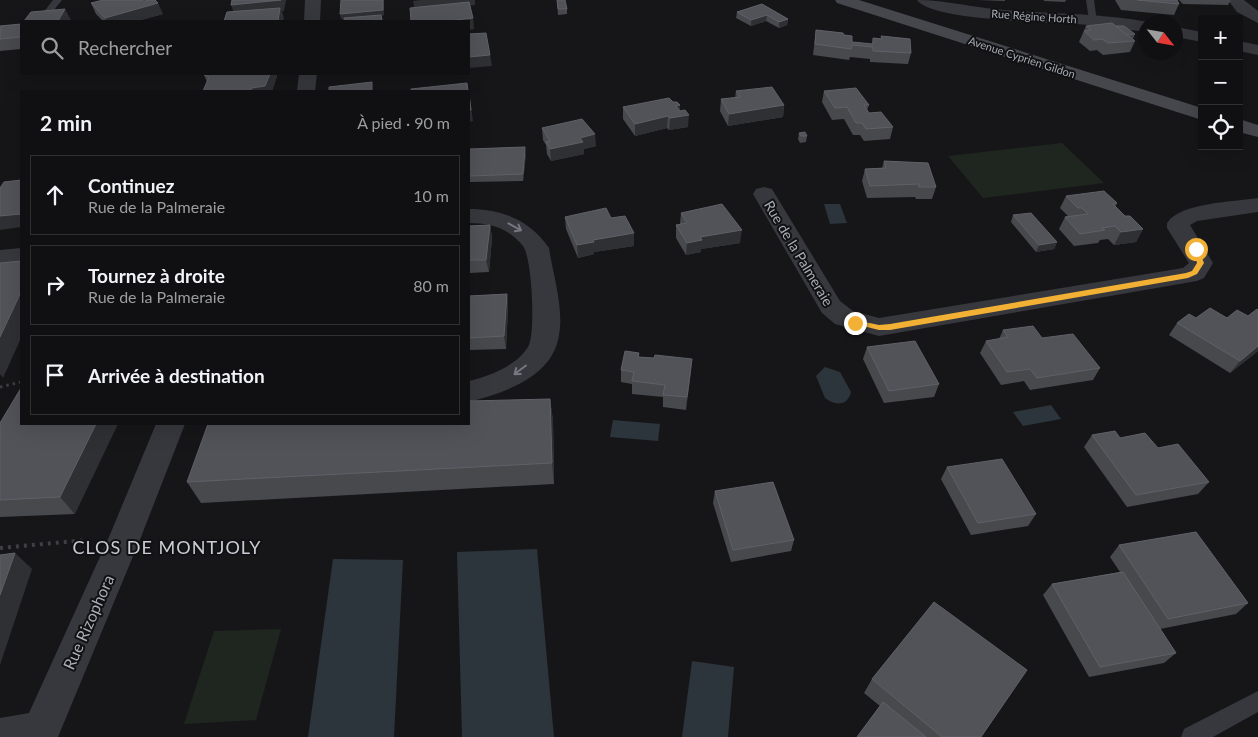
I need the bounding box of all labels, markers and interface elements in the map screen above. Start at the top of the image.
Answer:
street label: Rue Régine Horth [991,7,1077,25]
north arrow [1138,15,1183,60]
map controls [1198,15,1243,150]
button: + [1198,15,1243,60]
search box [20,20,470,75]
icon: search [38,34,66,62]
street label: Avenue Cyprien Gildon [967,34,1077,80]
text: Rechercher [78,36,172,59]
button: − [1198,60,1243,105]
button: locate [1198,105,1243,150]
text: 2 min [40,110,92,135]
text: À pied · 90 m [357,113,450,132]
text: Continuez [88,174,174,197]
icon: ahead [41,181,69,209]
text: 10 m [413,186,449,205]
text: Rue de la Palmeraie [88,197,225,216]
street label: Rue de la Palmeraie [761,197,837,309]
one-way arrow [508,222,522,232]
route start [1185,238,1208,261]
text: Tournez à droite [88,264,225,287]
icon: right [41,271,69,299]
text: 80 m [413,276,449,295]
text: Rue de la Palmeraie [88,287,225,306]
route end [844,312,867,335]
icon: arrive [41,361,69,389]
text: Arrivée à destination [88,364,265,387]
one-way arrow [514,364,527,375]
district label: CLOS DE MONTJOLY [72,536,262,558]
street label: Rue Rizophora [59,572,117,672]

